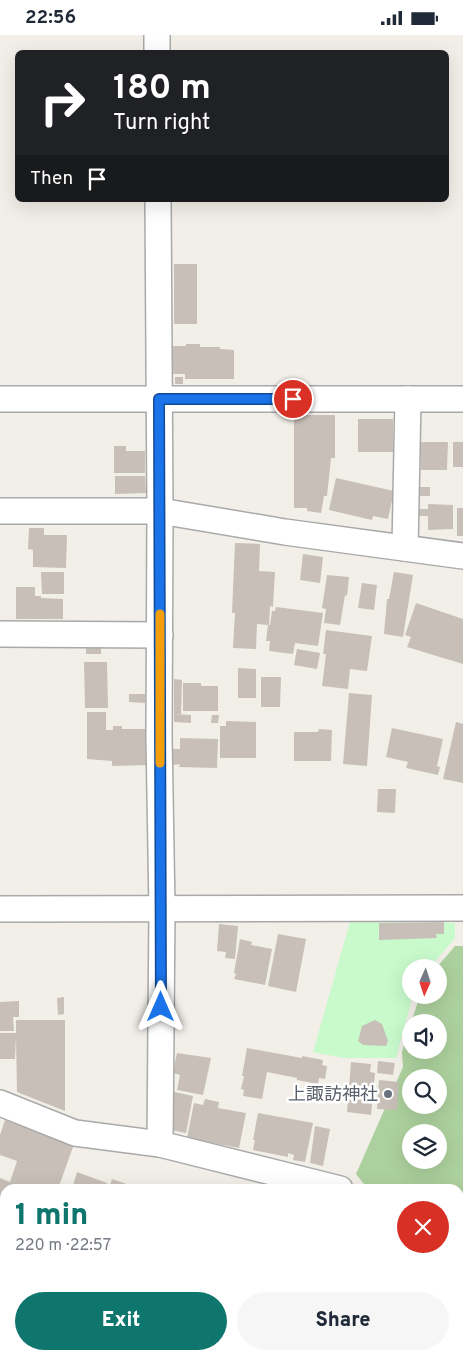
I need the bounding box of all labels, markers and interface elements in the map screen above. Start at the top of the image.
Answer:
text: 22:56 [25,6,76,30]
text: 180 m [113,67,211,111]
icon: right [30,70,95,135]
text: Turn right [113,110,210,137]
icon: arrive [83,165,111,193]
text: Then [30,167,73,191]
pin [272,378,314,420]
icon: arrive [279,385,307,413]
north arrow [402,959,448,1004]
map controls [402,959,447,1169]
position arrow [134,980,186,1032]
button: sound [402,1014,447,1059]
button: search [402,1069,447,1114]
place label: 上諏訪神社 [288,1084,378,1107]
marker: 上諏訪神社 [382,1088,394,1100]
button: layers [402,1124,447,1169]
text: 1 min [15,1198,88,1235]
button: close [397,1201,449,1253]
text: 220 m · 22:57 [15,1236,111,1256]
button: Exit [15,1292,227,1350]
button: Share [237,1292,449,1350]

